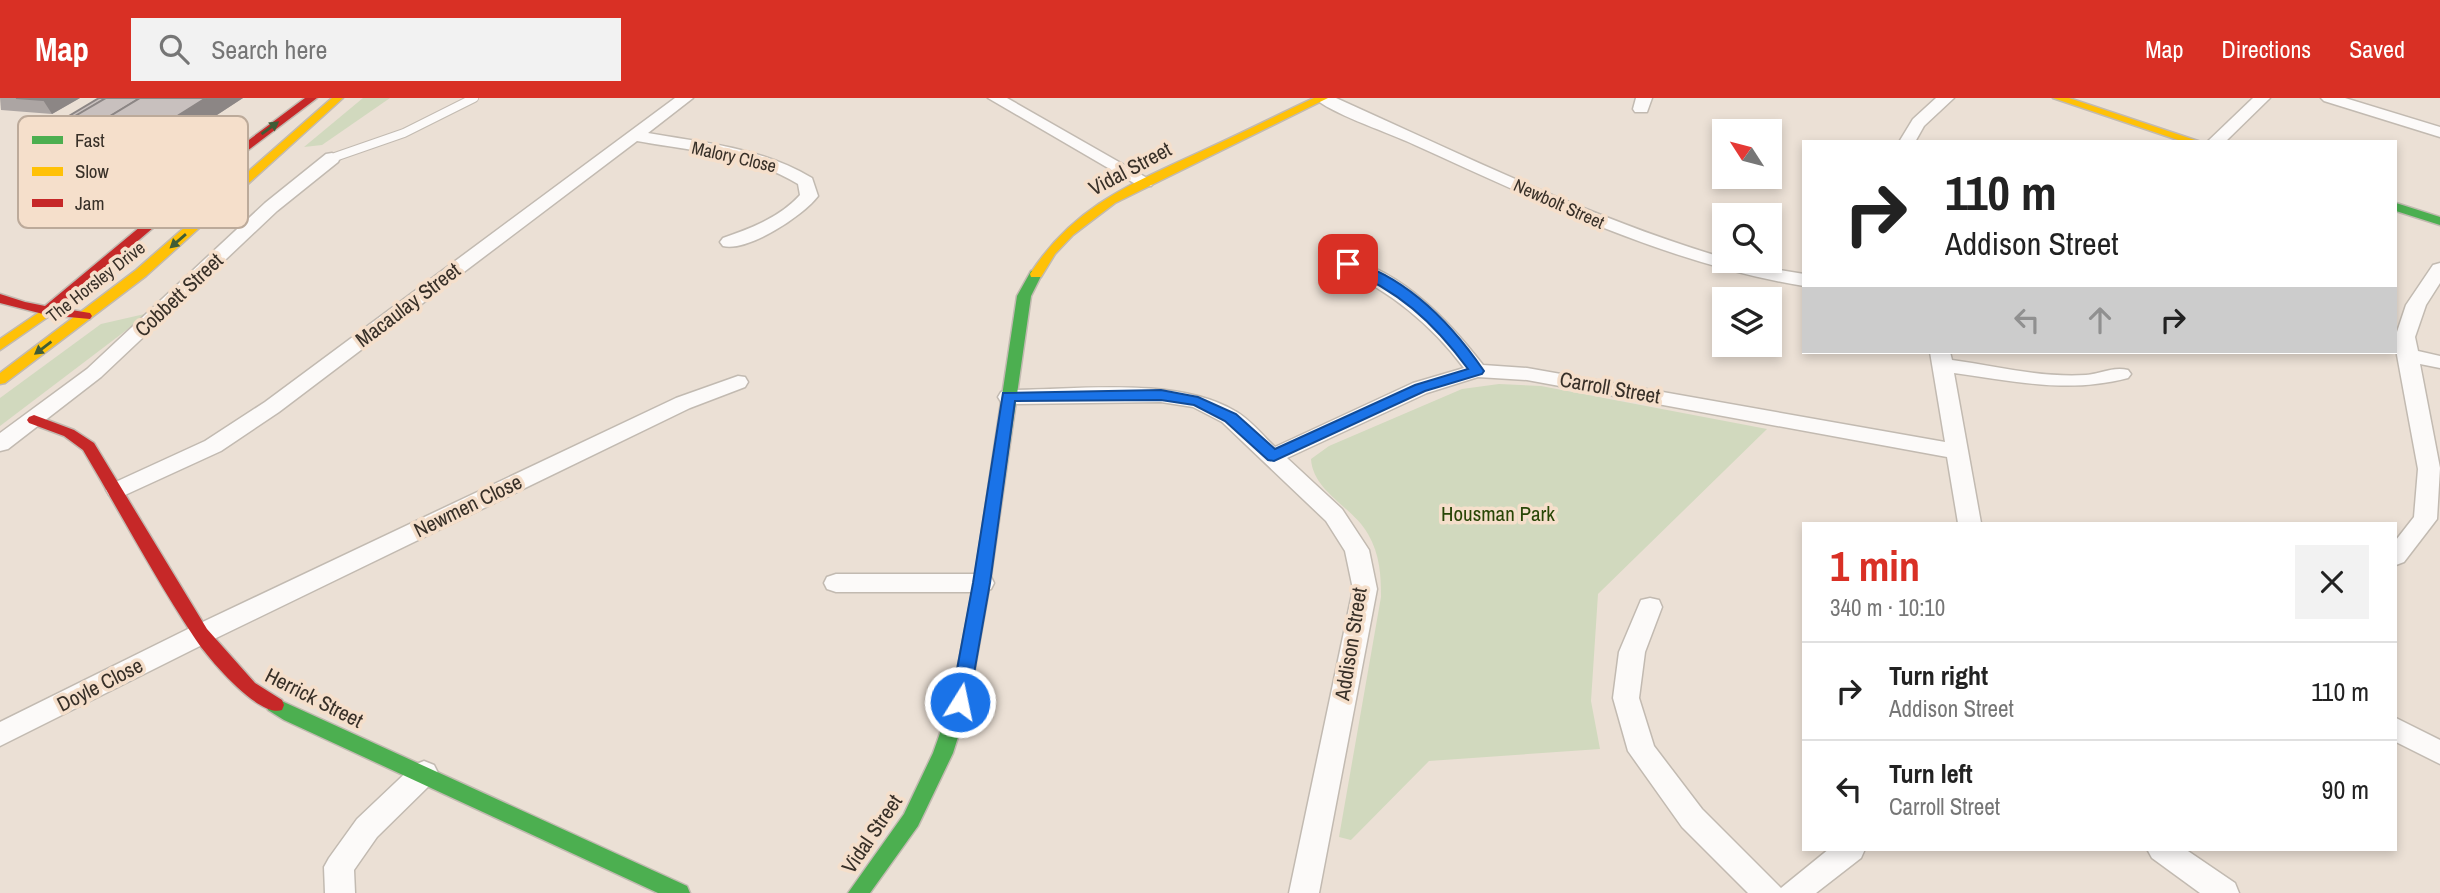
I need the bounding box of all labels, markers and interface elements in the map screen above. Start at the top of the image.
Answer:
search box [131,18,621,81]
text: Map [35,27,89,71]
icon: search [155,30,193,68]
text: Search here [211,32,327,67]
text: Map [2145,33,2183,65]
text: Directions [2221,33,2311,65]
text: Saved [2349,33,2405,65]
legend [18,116,248,228]
north arrow [1712,119,1782,189]
map controls [1712,119,1782,357]
one-way arrow [261,120,279,135]
text: Fast [75,127,105,153]
street label: Malory Close [689,135,779,178]
street label: Vidal Street [1083,135,1176,202]
text: Slow [75,158,110,184]
text: 110 m [1945,159,2057,225]
icon: right [1830,168,1921,259]
street label: Newbolt Street [1510,172,1609,235]
text: Jam [75,190,104,216]
button: search [1712,203,1782,273]
text: Addison Street [1945,222,2119,265]
one-way arrow [169,233,186,248]
pin [1318,234,1378,294]
street label: The Horsley Drive [41,235,150,328]
icon: arrive [1329,245,1367,283]
street label: Cobbett Street [128,246,229,343]
street label: Macaulay Street [349,255,466,354]
button: layers [1712,287,1782,357]
icon: left [2008,301,2046,339]
icon: ahead [2081,301,2119,339]
icon: right [2154,301,2192,339]
one-way arrow [34,341,52,356]
street label: Carroll Street [1558,364,1663,411]
street label: Newmen Close [409,467,527,544]
park label: Housman Park [1441,499,1555,528]
text: 1 min [1830,538,1920,594]
button: close [2295,545,2369,619]
street label: Addison Street [1327,585,1374,703]
text: 340 m · 10:10 [1830,592,1945,623]
street label: Doyle Close [52,651,148,719]
text: Turn right [1889,658,1988,693]
street label: Herrick Street [260,661,368,735]
position arrow [923,665,997,739]
icon: right [1830,672,1868,710]
text: 110 m [2311,674,2369,709]
text: Addison Street [1889,693,2014,724]
text: Turn left [1889,756,1973,791]
icon: left [1830,770,1868,808]
text: 90 m [2322,772,2369,807]
street label: Vidal Street [834,788,909,879]
text: Carroll Street [1889,791,2000,822]

